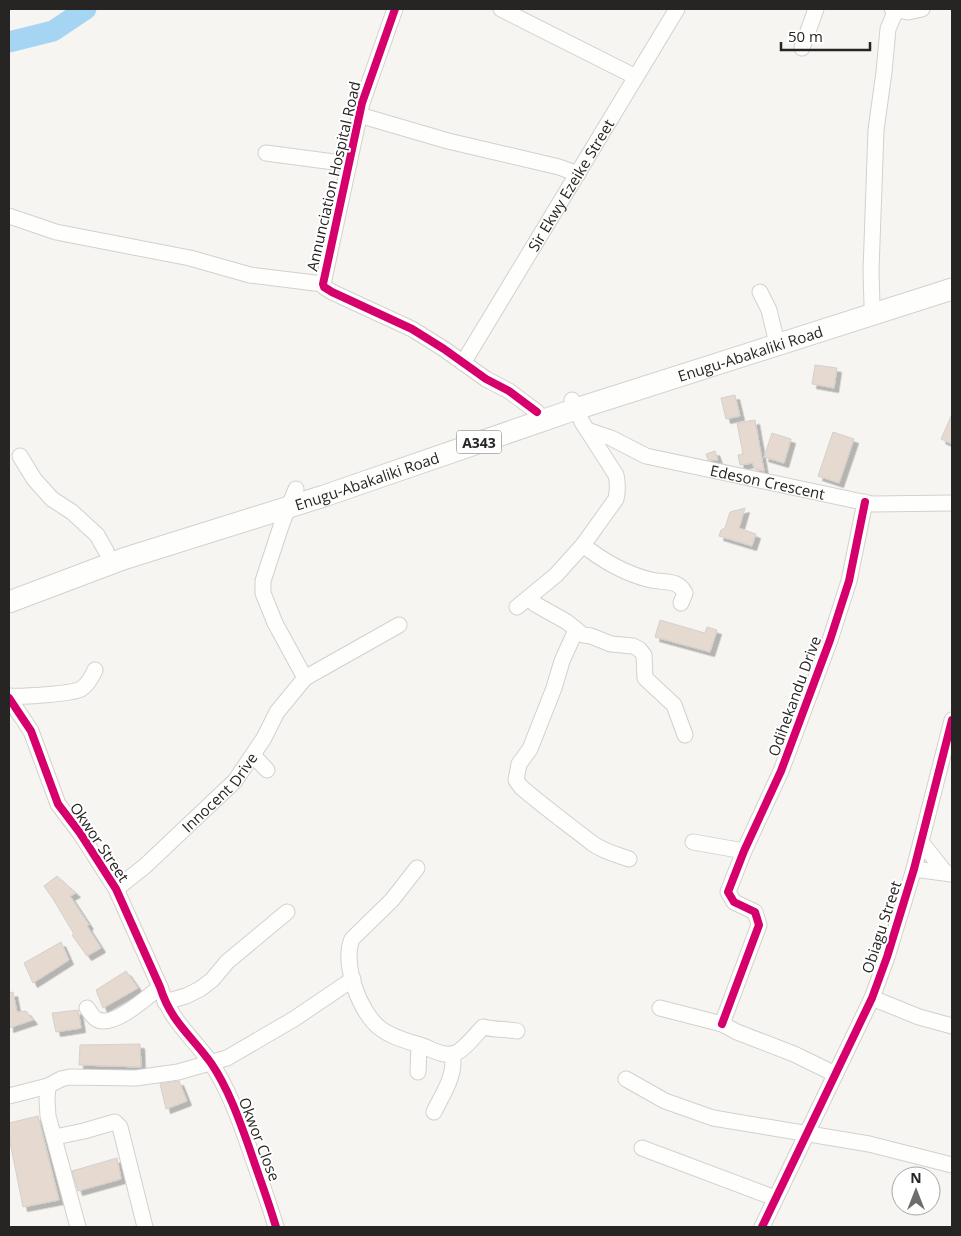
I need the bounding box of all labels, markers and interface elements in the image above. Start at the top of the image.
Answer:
scale bar [781,20,870,52]
text: 50 m [788,26,823,46]
street label: Annunciation Hospital Road [301,79,365,273]
street label: Sir Ekwy Ezeike Street [523,115,618,255]
street label: Enugu-Abakaliki Road [675,321,825,386]
road number: A343 [456,431,502,454]
street label: Enugu-Abakaliki Road [292,447,442,515]
street label: Edeson Crescent [709,460,827,504]
street label: Odihekandu Drive [763,633,825,759]
street label: Innocent Drive [177,749,261,836]
street label: Okwor Street [66,798,134,886]
street label: Obiagu Street [857,878,905,976]
street label: Okwor Close [235,1094,285,1184]
north arrow [891,1166,941,1216]
text: N [910,1168,922,1187]

